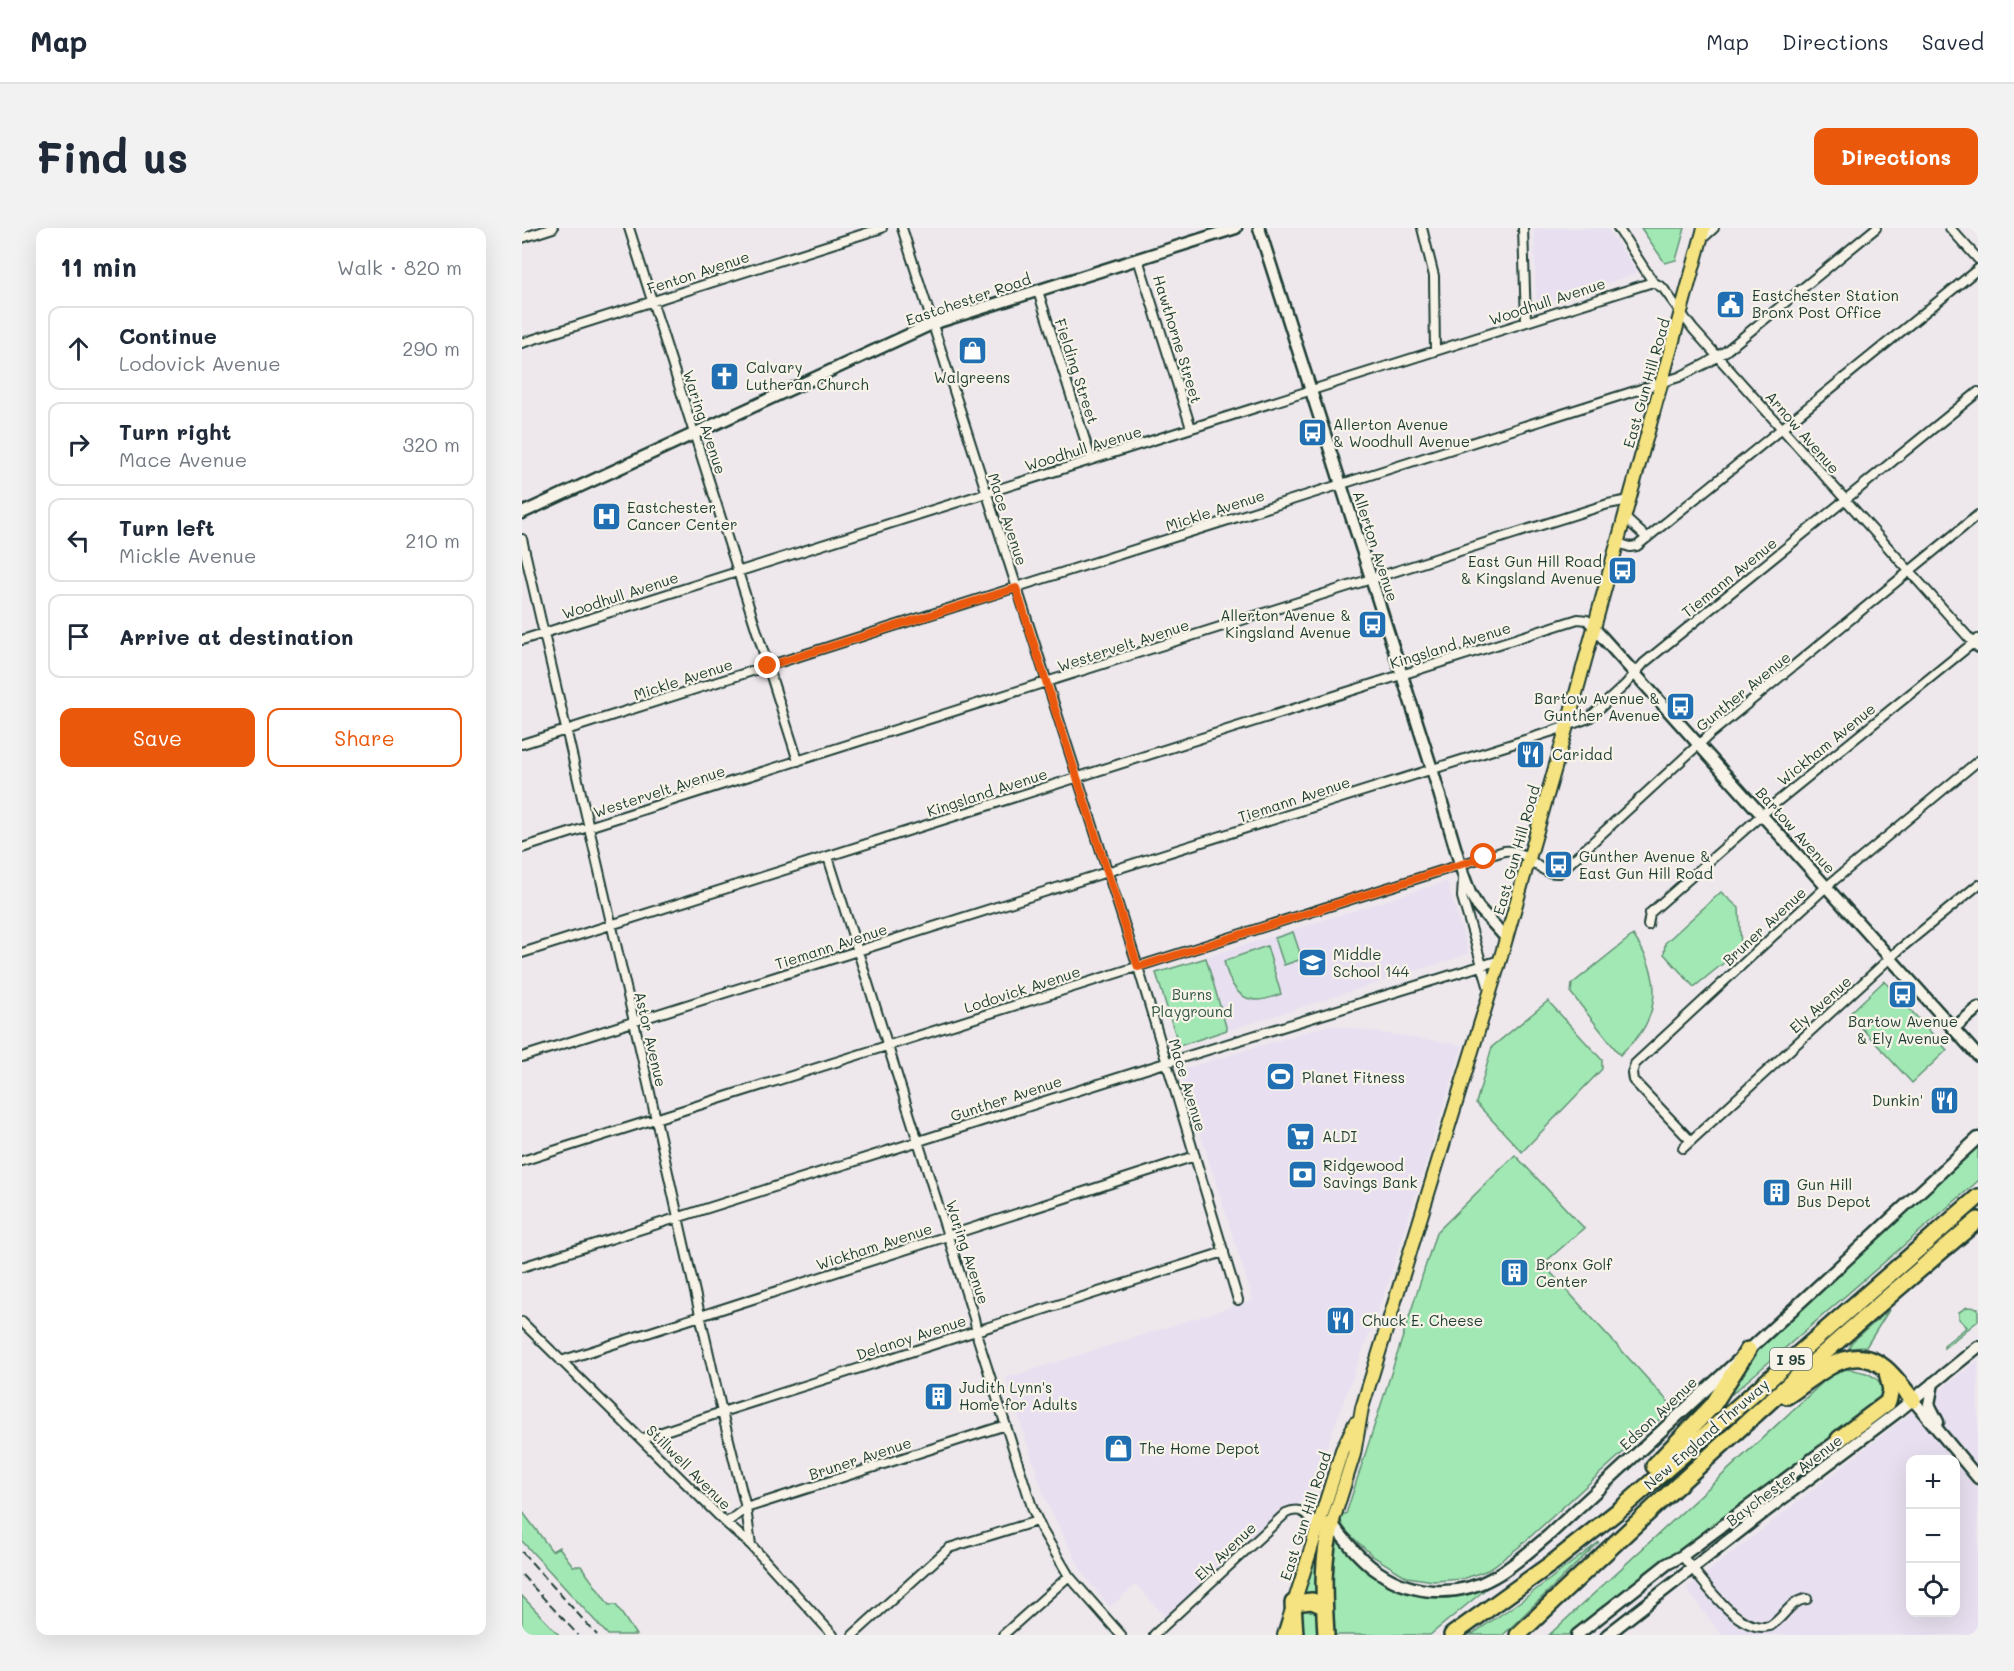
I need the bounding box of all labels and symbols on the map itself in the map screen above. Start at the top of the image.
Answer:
street label: Fenton Avenue [644,246,752,298]
street label: Eastchester Road [903,268,1033,330]
street label: Hawthorne Street [1149,272,1207,406]
street label: Woodhull Avenue [1486,273,1608,329]
place label: Eastchester Station Bronx Post Office [1752,285,1899,322]
public building icon: Eastchester Station Bronx Post Office [1715,288,1747,320]
street label: Fielding Street [1051,316,1103,426]
street label: East Gun Hill Road [1618,316,1674,450]
shop icon: Walgreens [956,334,988,366]
place label: Calvary Lutheran Church [746,357,869,394]
church icon: Calvary Lutheran Church [709,360,741,392]
street label: Waring Avenue [679,367,731,477]
place label: Walgreens [934,367,1010,387]
street label: Arnow Avenue [1762,386,1844,478]
place label: Allerton Avenue & Woodhull Avenue [1333,414,1470,451]
bus stop icon: Allerton Avenue & Woodhull Avenue [1296,417,1328,449]
street label: Woodhull Avenue [1022,421,1144,475]
street label: Mace Avenue [984,470,1032,568]
street label: Mickle Avenue [1163,485,1267,535]
street label: Allerton Avenue [1349,488,1403,604]
place label: Eastchester Cancer Center [627,497,738,534]
hospital icon: Eastchester Cancer Center [590,500,622,532]
street label: Tiemann Avenue [1677,532,1781,622]
place label: East Gun Hill Road & Kingsland Avenue [1461,551,1602,588]
bus stop icon: East Gun Hill Road & Kingsland Avenue [1607,554,1639,586]
street label: Woodhull Avenue [559,567,681,623]
place label: Allerton Avenue & Kingsland Avenue [1220,605,1351,642]
bus stop icon: Allerton Avenue & Kingsland Avenue [1356,608,1388,640]
street label: Westervelt Avenue [1055,614,1191,676]
street label: Kingsland Avenue [1387,617,1513,673]
street label: Gunther Avenue [1692,647,1794,735]
route end [754,652,780,678]
street label: Mickle Avenue [631,654,735,704]
place label: Bartow Avenue & Gunther Avenue [1534,688,1660,725]
bus stop icon: Bartow Avenue & Gunther Avenue [1665,691,1697,723]
street label: Wickham Avenue [1773,698,1879,790]
restaurant icon: Caridad [1515,738,1547,770]
place label: Caridad [1552,744,1613,764]
street label: Westervelt Avenue [591,760,727,822]
street label: Kingsland Avenue [924,763,1050,821]
street label: Tiemann Avenue [1235,771,1353,827]
street label: Bartow Avenue [1752,782,1840,878]
street label: East Gun Hill Road [1488,783,1544,917]
route start [1470,843,1496,869]
place label: Gunther Avenue & East Gun Hill Road [1579,846,1713,883]
bus stop icon: Gunther Avenue & East Gun Hill Road [1542,849,1574,881]
street label: Bruner Avenue [1718,882,1810,970]
street label: Tiemann Avenue [772,918,890,974]
place label: Middle School 144 [1333,944,1410,981]
school or university icon: Middle School 144 [1296,947,1328,979]
street label: Lodovick Avenue [961,961,1083,1017]
street label: Ely Avenue [1785,971,1855,1037]
bus stop icon: Bartow Avenue & Ely Avenue [1887,978,1919,1010]
park label: Burns Playground [1151,984,1233,1021]
street label: Astor Avenue [630,989,672,1089]
place label: Bartow Avenue & Ely Avenue [1848,1011,1958,1048]
street label: Mace Avenue [1164,1036,1212,1134]
sports icon: Planet Fitness [1265,1061,1297,1093]
place label: Planet Fitness [1302,1067,1405,1087]
street label: Gunther Avenue [948,1071,1064,1125]
restaurant icon: Dunkin' [1928,1084,1960,1116]
place label: Dunkin' [1872,1090,1923,1110]
supermarket icon: ALDI [1285,1120,1317,1152]
place label: ALDI [1322,1126,1358,1146]
place label: Ridgewood Savings Bank [1323,1155,1417,1192]
bank icon: Ridgewood Savings Bank [1286,1158,1318,1190]
place label: Gun Hill Bus Depot [1797,1174,1871,1211]
building icon: Gun Hill Bus Depot [1760,1177,1792,1209]
street label: Waring Avenue [942,1197,994,1307]
street label: Wickham Avenue [813,1218,935,1274]
place label: Bronx Golf Center [1536,1254,1613,1291]
building icon: Bronx Golf Center [1499,1257,1531,1289]
restaurant icon: Chuck E. Cheese [1325,1304,1357,1336]
street label: Delanoy Avenue [853,1310,969,1364]
place label: Chuck E. Cheese [1362,1310,1483,1330]
road number: I 95 [1770,1348,1812,1370]
street label: Edson Avenue [1615,1372,1701,1454]
street label: New England Thruway [1639,1374,1773,1494]
place label: Judith Lynn's Home for Adults [959,1377,1077,1414]
building icon: Judith Lynn's Home for Adults [922,1380,954,1412]
street label: Stillwell Avenue [642,1420,736,1514]
street label: Baychester Avenue [1722,1430,1846,1530]
street label: Bruner Avenue [806,1432,914,1484]
shop icon: The Home Depot [1102,1432,1134,1464]
place label: The Home Depot [1139,1438,1260,1458]
street label: East Gun Hill Road [1275,1449,1335,1583]
street label: Ely Avenue [1190,1517,1260,1585]

